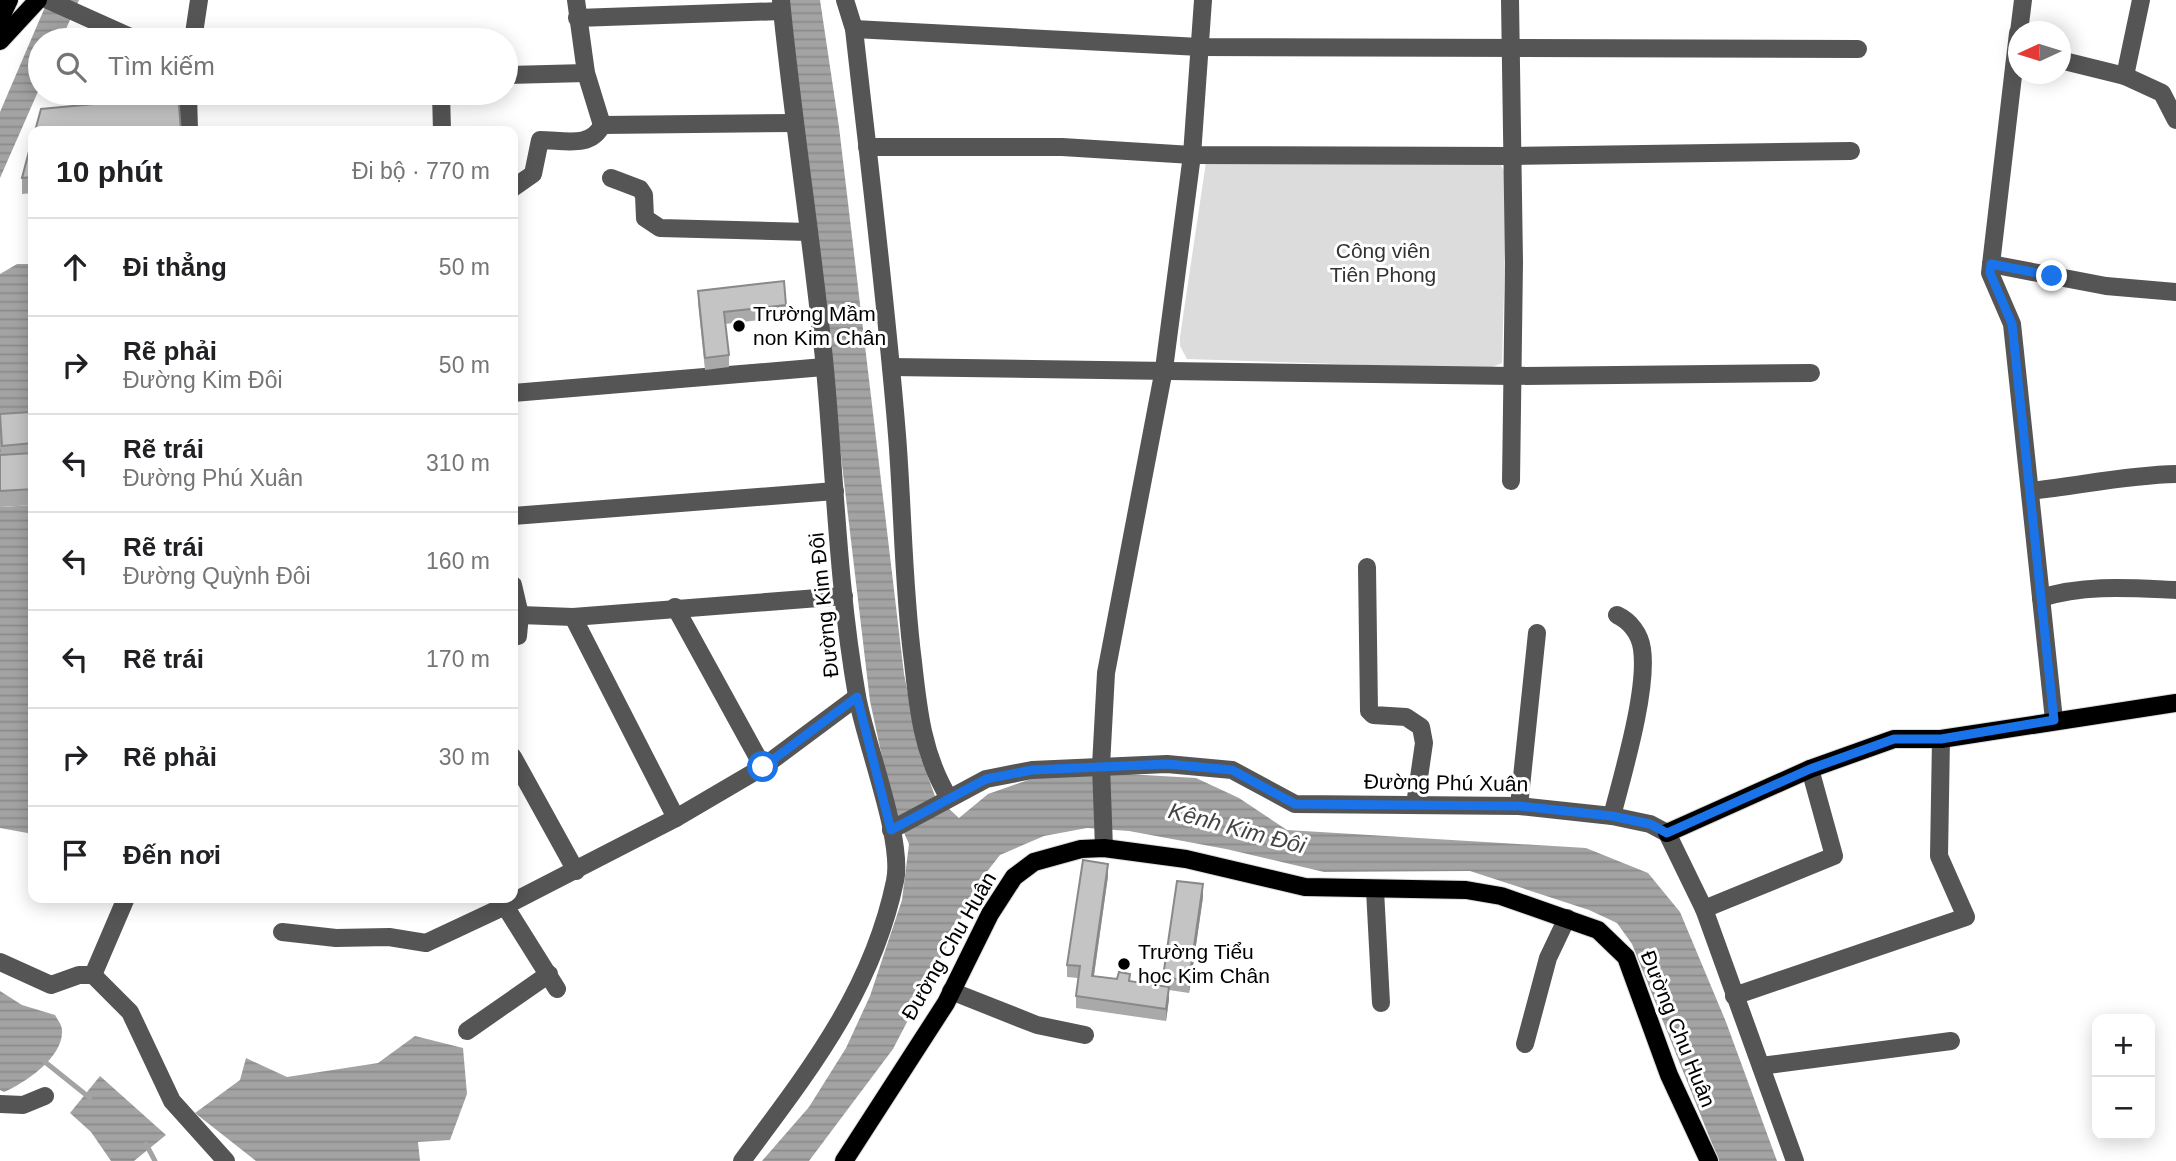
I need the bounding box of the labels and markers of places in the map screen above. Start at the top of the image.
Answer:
place label: Trường Mầm non Kim Chân [753,302,886,349]
marker: Trường Mầm non Kim Chân [731,318,747,334]
place label: Trường Tiểu học Kim Chân [1138,940,1270,987]
marker: Trường Tiểu học Kim Chân [1116,956,1132,972]

